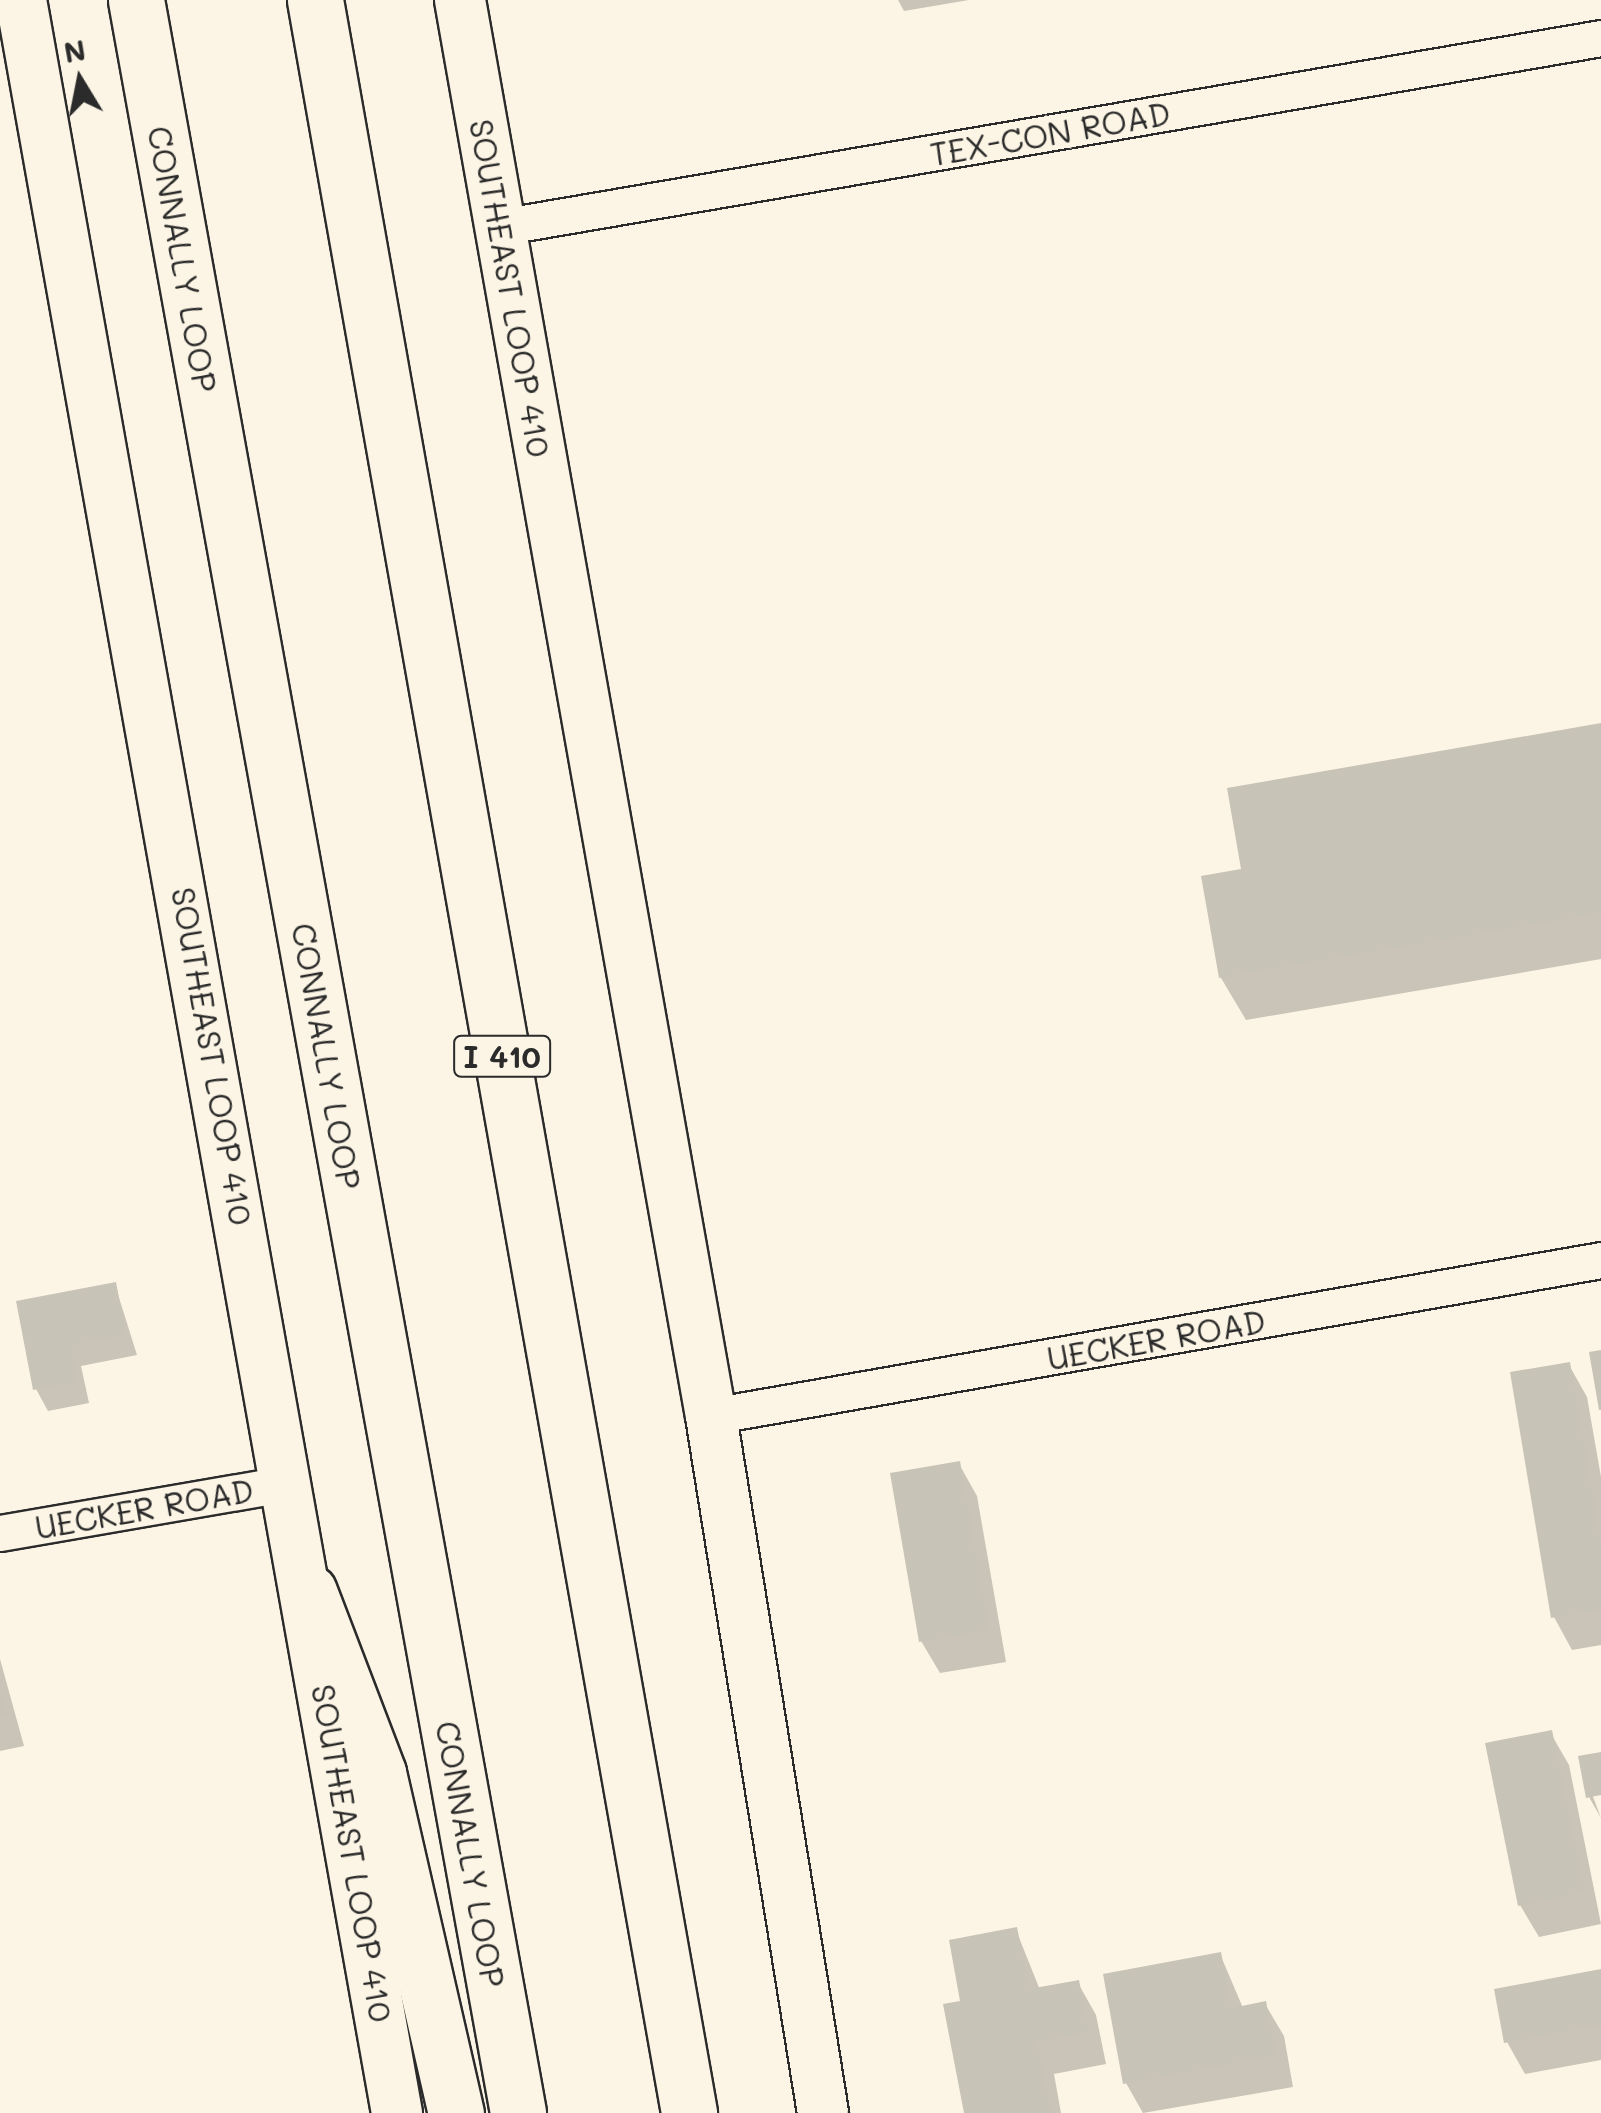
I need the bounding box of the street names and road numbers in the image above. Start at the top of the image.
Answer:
street label: TEX-CON ROAD [927,93,1173,173]
street label: SOUTHEAST LOOP 410 [462,116,560,460]
street label: CONNALLY LOOP [141,123,225,395]
street label: SOUTHEAST LOOP 410 [164,884,262,1228]
street label: CONNALLY LOOP [285,920,369,1192]
road number: I 410 [452,1031,552,1081]
street label: UECKER ROAD [1044,1301,1268,1377]
street label: UECKER ROAD [32,1470,256,1546]
street label: SOUTHEAST LOOP 410 [304,1681,402,2025]
street label: CONNALLY LOOP [429,1718,513,1990]

